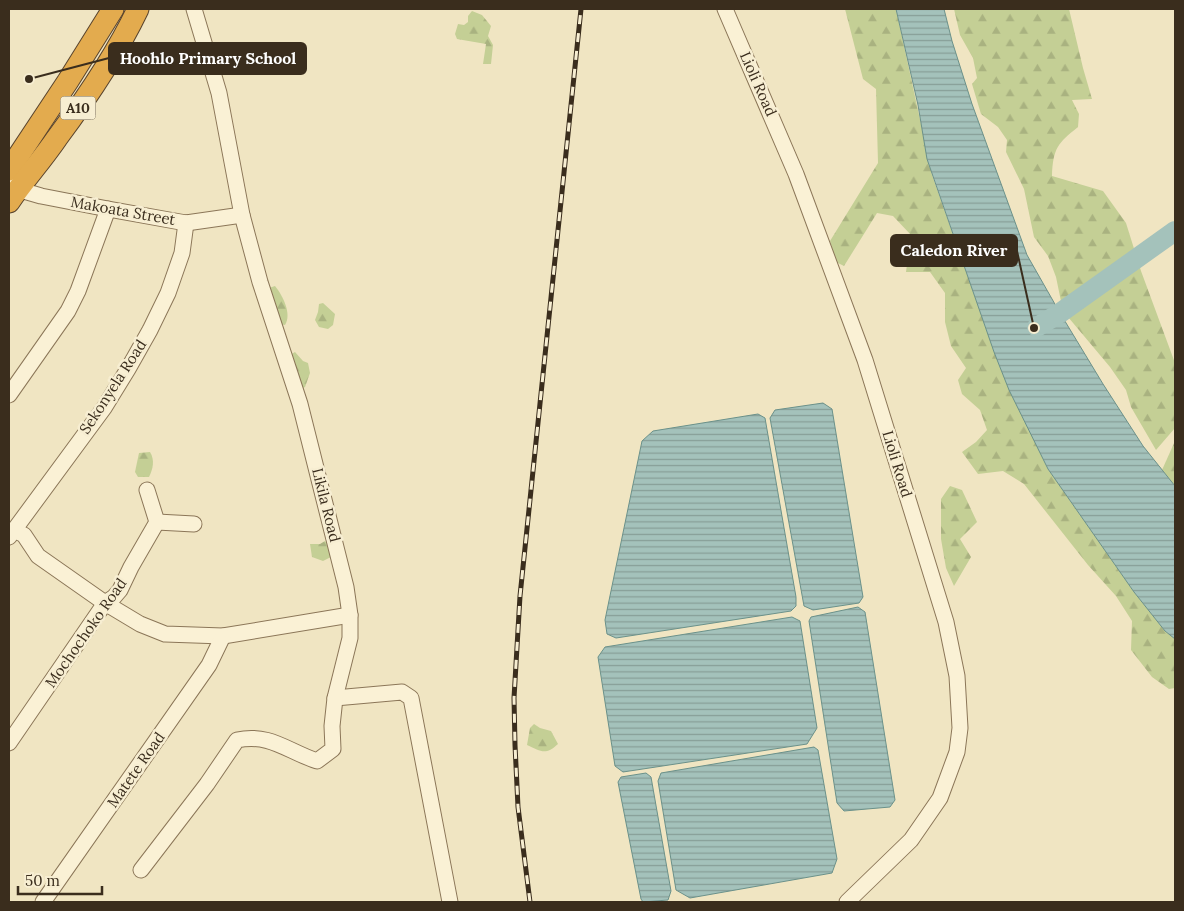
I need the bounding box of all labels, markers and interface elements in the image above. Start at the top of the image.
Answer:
callout: Hoohlo Primary School [109,43,306,74]
text: Hoohlo Primary School [120,48,296,68]
street label: Lioli Road [736,49,781,119]
road number: A10 [60,96,96,120]
street label: Makoata Street [69,192,177,229]
callout: Caledon River [891,235,1017,266]
text: Caledon River [901,240,1008,260]
street label: Sekonyela Road [75,336,150,438]
street label: Lioli Road [878,428,917,500]
street label: Likila Road [308,466,345,544]
street label: Mochochoko Road [41,574,130,691]
street label: Matete Road [103,728,169,811]
scale bar [18,864,101,896]
text: 50 m [25,871,60,890]

